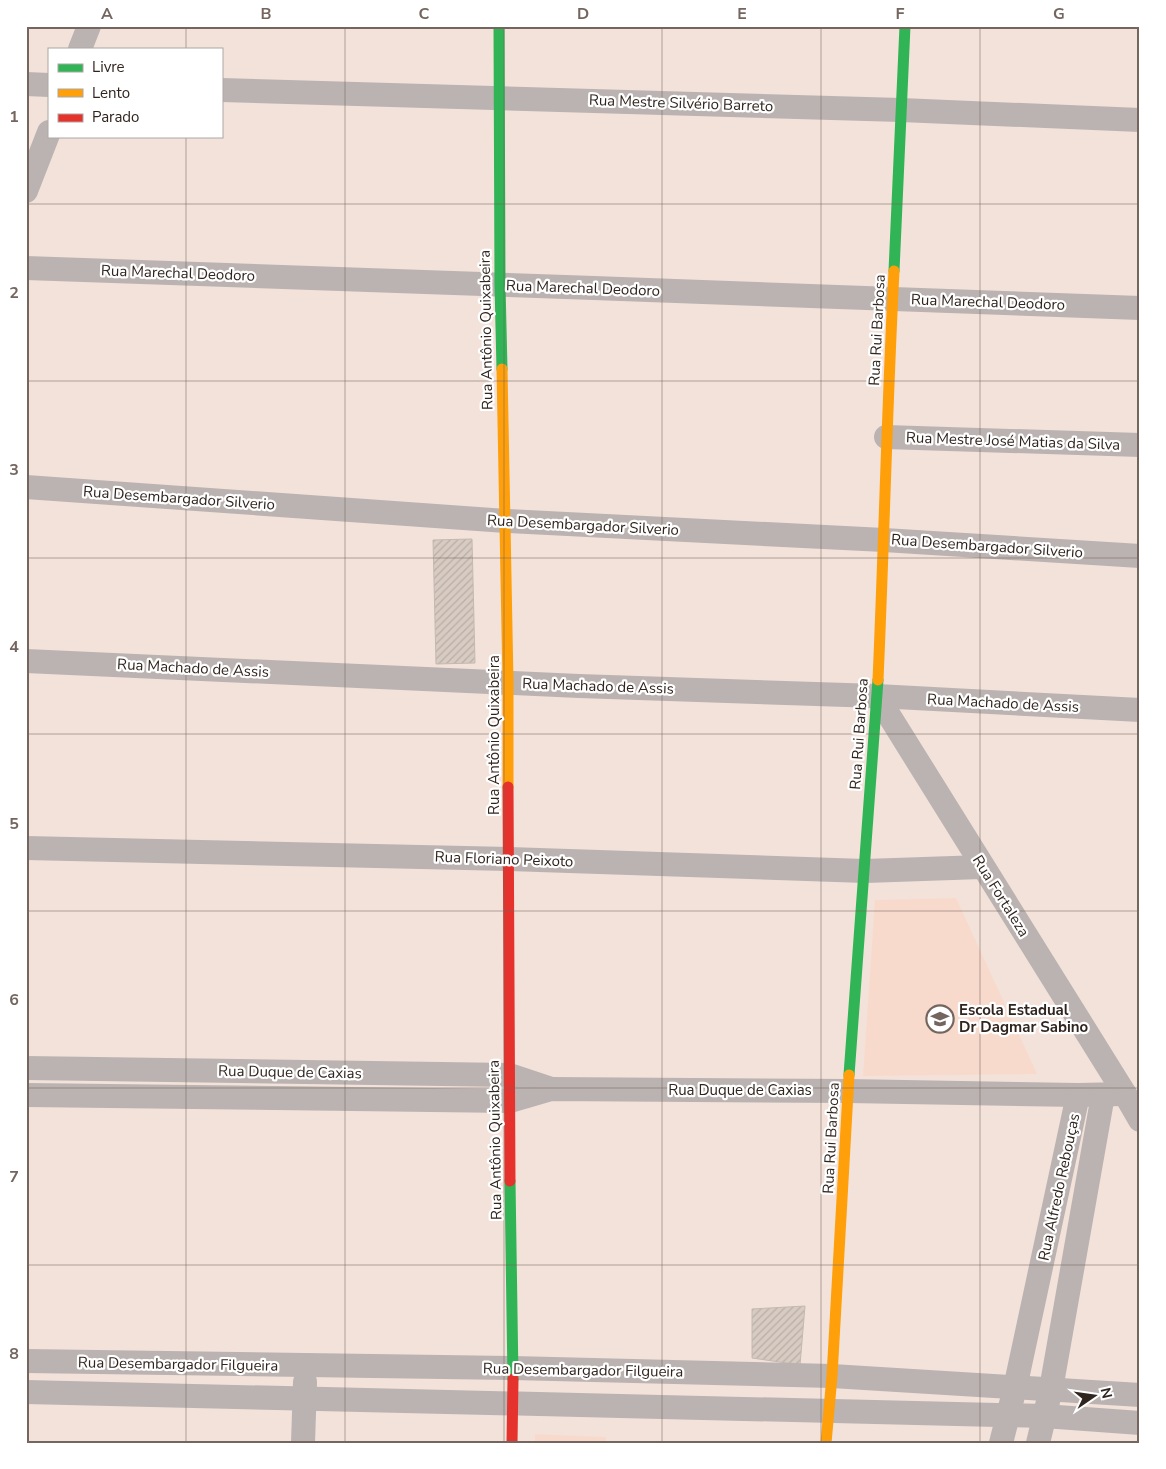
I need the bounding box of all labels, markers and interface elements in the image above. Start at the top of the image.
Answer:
text: A [101,3,113,25]
text: B [260,3,272,25]
text: C [419,3,430,25]
text: D [577,3,589,25]
text: E [737,3,747,25]
text: F [896,3,905,25]
text: G [1053,3,1065,25]
legend [48,48,222,138]
text: Livre [92,57,125,77]
text: Lento [92,83,130,103]
street label: Rua Mestre Silvério Barreto [589,90,773,116]
text: 1 [9,106,19,128]
text: Parado [92,107,139,127]
street label: Rua Antônio Quixabeira [475,250,497,410]
street label: Rua Marechal Deodoro [101,260,255,286]
street label: Rua Rui Barbosa [864,274,890,386]
street label: Rua Marechal Deodoro [506,275,660,301]
text: 2 [9,282,19,304]
street label: Rua Marechal Deodoro [911,289,1065,315]
street label: Rua Mestre José Matias da Silva [906,427,1120,455]
text: 3 [9,459,19,481]
street label: Rua Desembargador Silverio [82,481,276,515]
street label: Rua Desembargador Silverio [487,510,679,540]
street label: Rua Desembargador Silverio [890,529,1084,563]
text: 4 [9,636,19,658]
street label: Rua Machado de Assis [117,654,269,682]
street label: Rua Antônio Quixabeira [484,655,504,815]
street label: Rua Machado de Assis [522,673,674,699]
street label: Rua Rui Barbosa [845,678,873,790]
street label: Rua Machado de Assis [927,689,1079,717]
text: 5 [9,813,19,835]
street label: Rua Floriano Peixoto [434,847,574,871]
street label: Rua Fortaleza [968,851,1034,941]
text: 6 [9,989,19,1011]
place label: Escola Estadual Dr Dagmar Sabino [959,1000,1089,1037]
school or university icon: Escola Estadual Dr Dagmar Sabino [925,1004,955,1034]
street label: Rua Antônio Quixabeira [484,1060,506,1220]
street label: Rua Duque de Caxias [218,1061,362,1083]
street label: Rua Duque de Caxias [668,1080,812,1100]
street label: Rua Rui Barbosa [818,1082,844,1194]
street label: Rua Alfredo Rebouças [1034,1112,1084,1262]
text: 7 [9,1166,19,1188]
text: 8 [9,1343,19,1365]
street label: Rua Desembargador Filgueira [78,1352,278,1376]
street label: Rua Desembargador Filgueira [483,1358,683,1382]
north arrow [1068,1372,1118,1422]
text: N [1096,1386,1117,1400]

